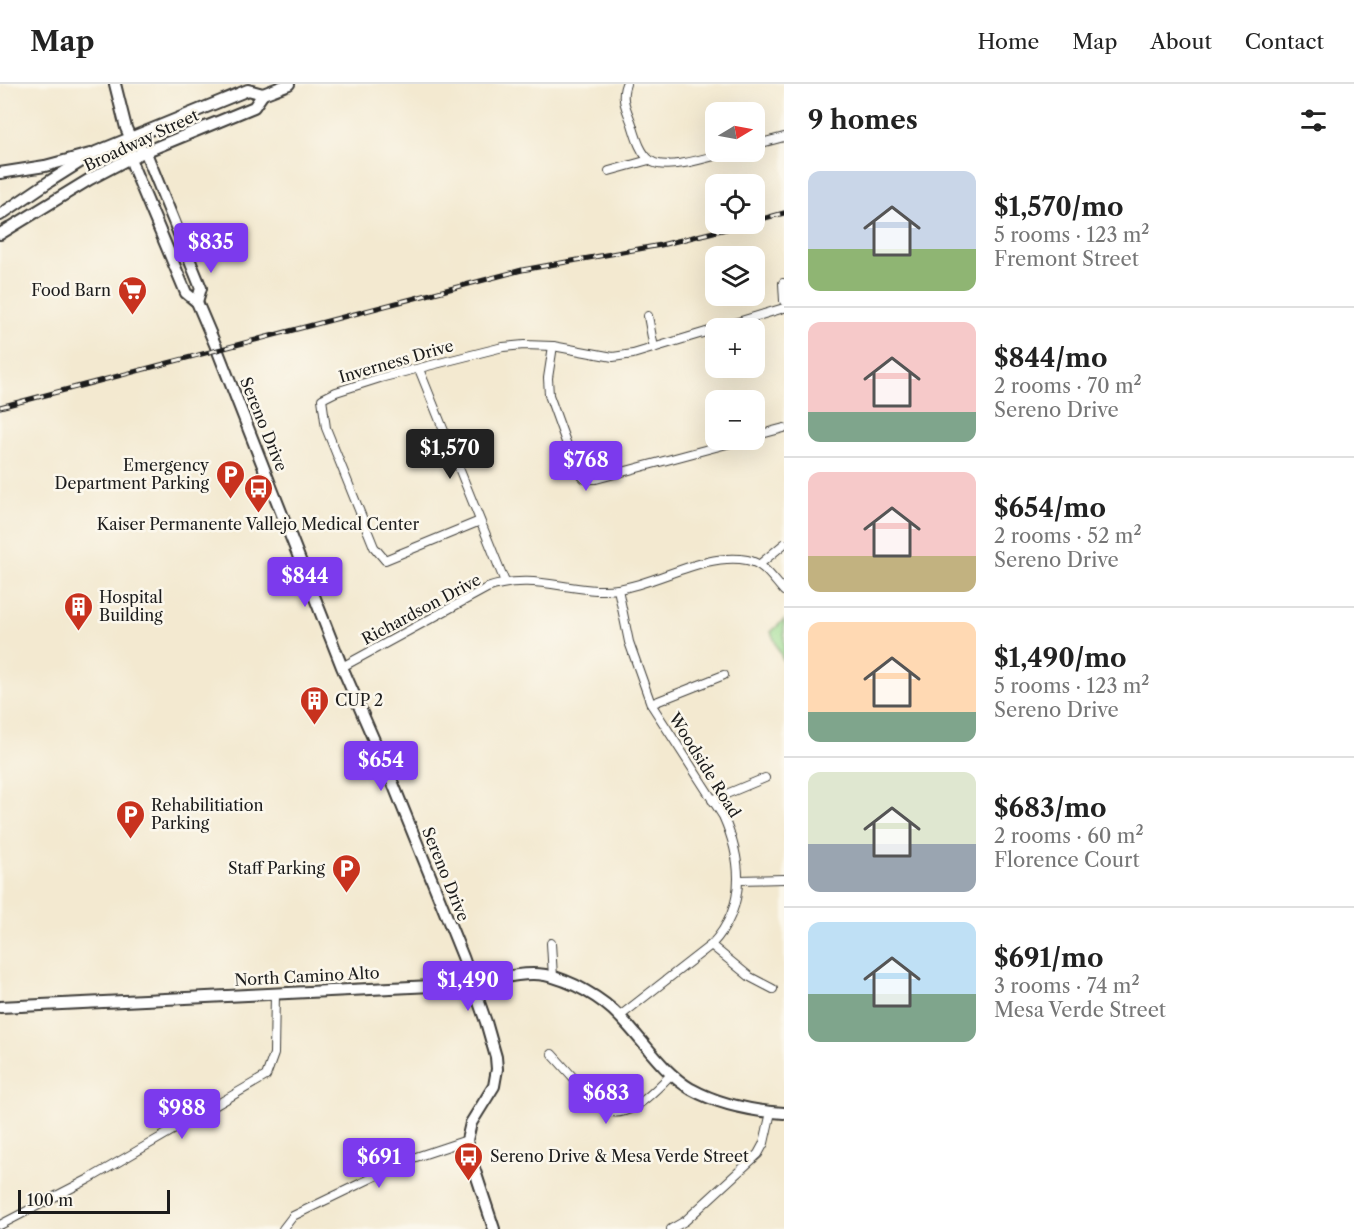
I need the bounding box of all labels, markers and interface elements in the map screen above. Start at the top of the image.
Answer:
text: Map [30,24,94,58]
text: Home [978,29,1039,54]
text: Map [1072,29,1117,54]
text: About [1150,29,1212,54]
text: Contact [1245,29,1324,54]
north arrow [705,102,765,162]
map controls [705,102,765,450]
text: 9 homes [808,104,918,136]
icon: filters [1297,104,1330,137]
street label: Broadway Street [80,105,202,175]
button: locate [705,174,765,234]
text: $1,570/mo [994,191,1124,223]
icon: home [856,195,928,267]
pin: $835 [175,223,247,274]
text: 5 rooms · 123 m² [994,223,1150,247]
text: $835 [188,230,234,254]
button: layers [705,246,765,306]
text: Fremont Street [994,247,1139,271]
supermarket icon: Food Barn [116,274,148,316]
place label: Food Barn [31,280,111,300]
button: + [705,318,765,378]
street label: Inverness Drive [336,335,456,387]
text: $844/mo [994,342,1108,374]
icon: home [856,346,928,418]
street label: Sereno Drive [236,374,292,474]
text: 2 rooms · 70 m² [994,374,1142,398]
button: − [705,390,765,450]
text: Sereno Drive [994,398,1119,422]
pin: $1,570 [401,429,499,480]
text: $1,570 [420,436,480,460]
pin: $768 [550,441,622,492]
text: $768 [563,448,609,472]
place label: Emergency Department Parking [54,455,210,493]
parking icon: Emergency Department Parking [214,458,246,500]
bus stop icon: Kaiser Permanente Vallejo Medical Center [242,472,274,514]
text: $654/mo [994,492,1106,524]
icon: home [856,496,928,568]
place label: Kaiser Permanente Vallejo Medical Center [97,514,419,534]
text: 2 rooms · 52 m² [994,524,1142,548]
text: Sereno Drive [994,548,1119,572]
pin: $844 [269,557,341,608]
text: $844 [281,564,329,588]
street label: Richardson Drive [358,569,484,649]
place label: Hospital Building [99,587,163,625]
building icon: Hospital Building [62,590,94,632]
text: $1,490/mo [994,642,1127,674]
icon: home [856,646,928,718]
text: 5 rooms · 123 m² [994,674,1150,698]
building icon: CUP 2 [298,684,330,726]
place label: CUP 2 [335,690,383,710]
text: Sereno Drive [994,698,1119,722]
street label: Woodside Road [664,708,745,821]
pin: $654 [345,741,417,792]
text: $654 [358,748,404,772]
text: $683/mo [994,792,1107,824]
place label: Rehabilitiation Parking [151,795,264,833]
icon: home [856,796,928,868]
parking icon: Rehabilitiation Parking [114,798,146,840]
street label: Sereno Drive [418,824,474,924]
text: 2 rooms · 60 m² [994,824,1144,848]
text: Florence Court [994,848,1140,872]
parking icon: Staff Parking [330,852,362,894]
place label: Staff Parking [228,858,326,878]
text: $691/mo [994,942,1103,974]
icon: home [856,946,928,1018]
pin: $1,490 [419,961,517,1012]
street label: North Camino Alto [234,962,380,990]
text: $1,490 [437,968,499,992]
text: 3 rooms · 74 m² [994,974,1140,998]
text: Mesa Verde Street [994,998,1166,1022]
pin: $683 [570,1074,642,1125]
text: $683 [583,1081,629,1105]
pin: $988 [146,1089,218,1140]
text: $988 [158,1096,206,1120]
pin: $691 [343,1138,415,1189]
bus stop icon: Sereno Drive & Mesa Verde Street [453,1140,485,1182]
text: $691 [357,1145,401,1169]
place label: Sereno Drive & Mesa Verde Street [490,1146,749,1166]
scale bar [18,1187,170,1214]
text: 100 m [27,1190,73,1210]

